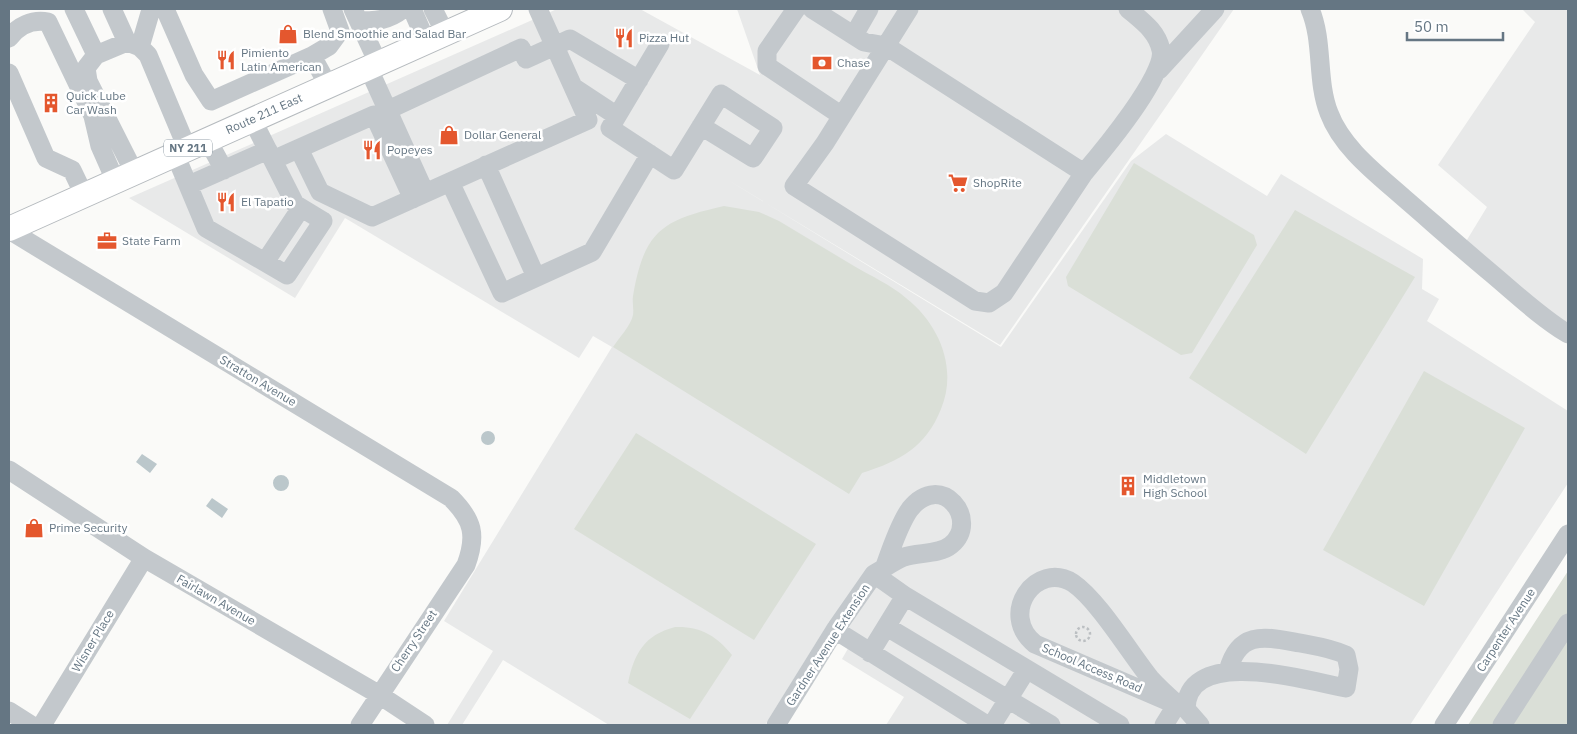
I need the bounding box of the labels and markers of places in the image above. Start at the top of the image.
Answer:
shop icon: Blend Smoothie and Salad Bar [277,23,299,45]
place label: Blend Smoothie and Salad Bar [303,26,467,41]
restaurant icon: Pizza Hut [613,27,635,49]
place label: Pizza Hut [639,30,689,45]
place label: Pimiento Latin American [241,45,322,74]
restaurant icon: Pimiento Latin American [215,49,237,71]
bank icon: Chase [811,52,833,74]
place label: Chase [837,55,871,70]
place label: Quick Lube Car Wash [66,88,126,117]
building icon: Quick Lube Car Wash [40,92,62,114]
shop icon: Dollar General [438,124,460,146]
place label: Dollar General [464,127,541,142]
restaurant icon: Popeyes [361,139,383,161]
place label: Popeyes [387,142,433,157]
supermarket icon: ShopRite [947,172,969,194]
place label: ShopRite [973,175,1022,190]
restaurant icon: El Tapatio [215,191,237,213]
place label: El Tapatio [241,194,294,209]
office icon: State Farm [96,230,118,252]
place label: State Farm [122,233,181,248]
place label: Middletown High School [1143,471,1207,500]
building icon: Middletown High School [1117,475,1139,497]
shop icon: Prime Security [23,517,45,539]
place label: Prime Security [49,520,127,535]

